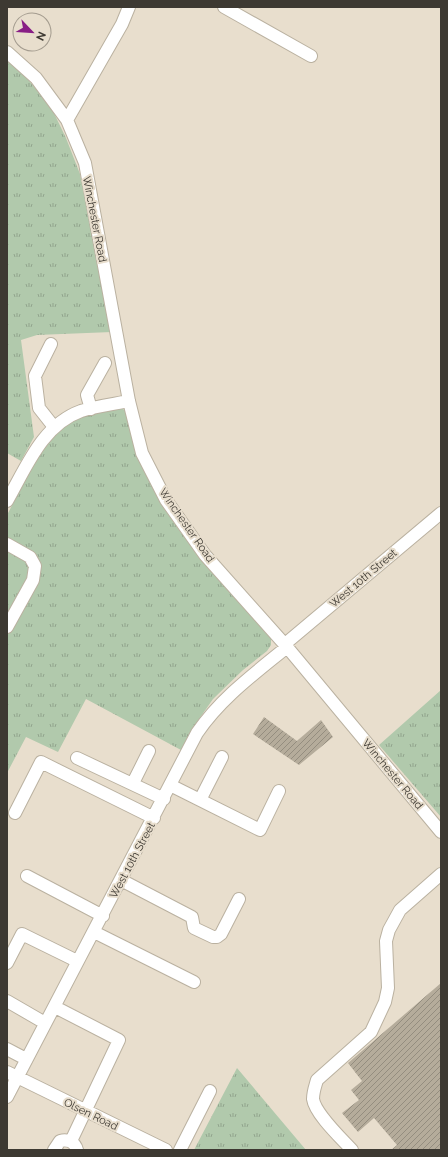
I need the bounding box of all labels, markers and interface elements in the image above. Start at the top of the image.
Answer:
north arrow [12,12,52,52]
text: N [33,29,48,43]
street label: Winchester Road [80,175,109,263]
street label: Winchester Road [156,486,217,565]
street label: West 10th Street [327,546,400,610]
street label: Winchester Road [360,737,426,812]
street label: West 10th Street [107,820,158,900]
street label: Olsen Road [62,1096,120,1133]

